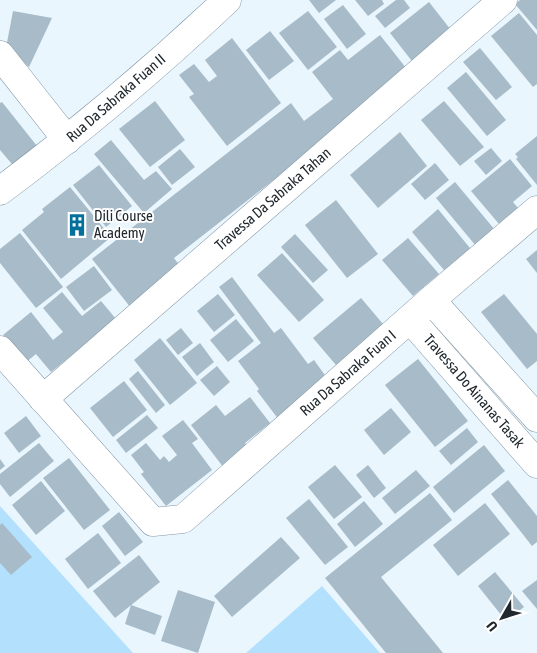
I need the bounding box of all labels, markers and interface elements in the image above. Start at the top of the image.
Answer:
street label: Rua Da Sabraka Fuan II [63,50,169,145]
street label: Travessa Da Sabraka Tahan [211,144,334,254]
place label: Dili Course Academy [94,207,153,241]
building icon: Dili Course Academy [64,212,90,238]
street label: Rua Da Sabraka Fuan I [296,326,399,419]
street label: Travessa Do Ainanas Tasak [420,330,529,451]
north arrow [477,593,527,643]
text: U [483,618,501,634]

